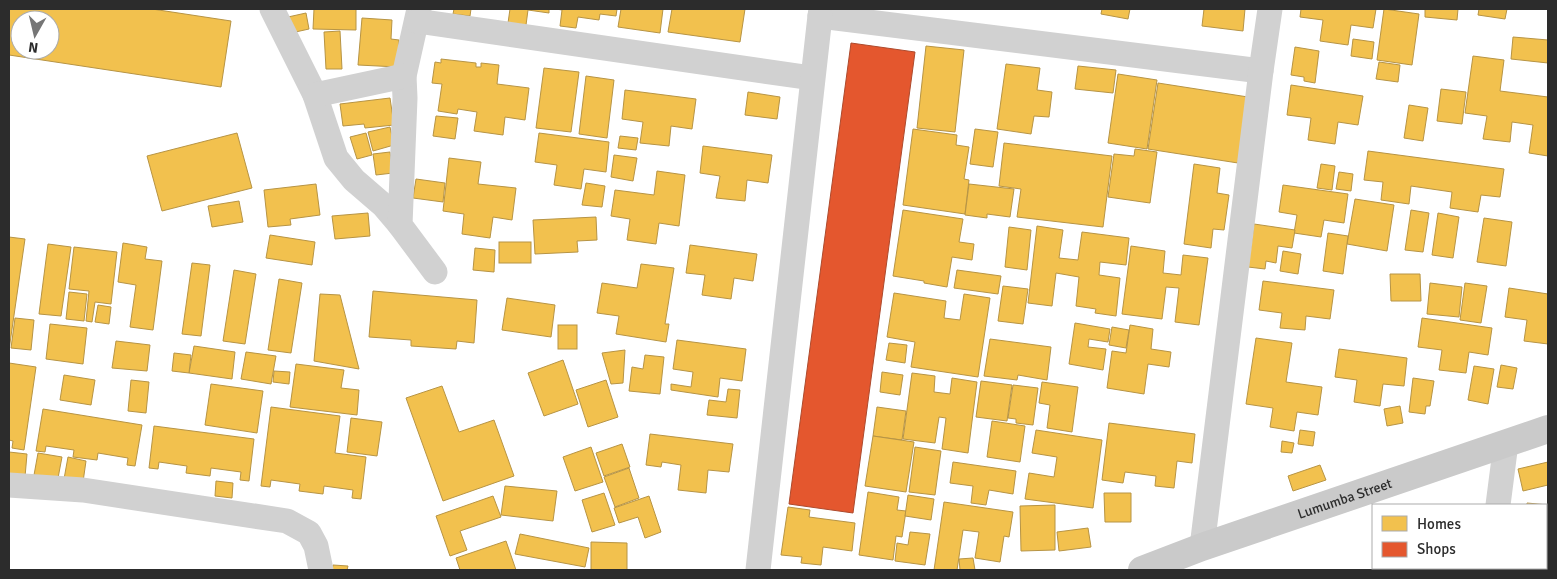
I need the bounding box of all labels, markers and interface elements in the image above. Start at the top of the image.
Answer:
north arrow [10,10,60,60]
text: N [27,38,39,56]
street label: Lumumba Street [1295,475,1394,523]
legend [1372,504,1547,569]
text: Homes [1417,515,1461,533]
text: Shops [1417,540,1456,558]

